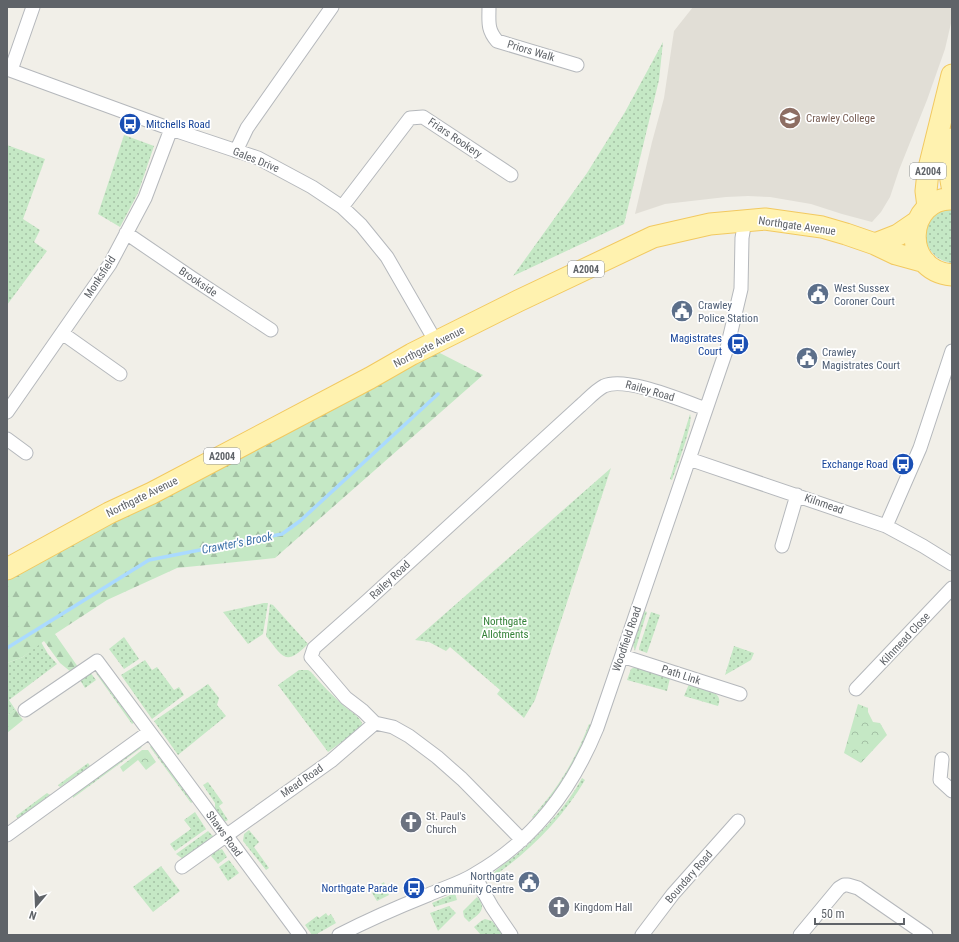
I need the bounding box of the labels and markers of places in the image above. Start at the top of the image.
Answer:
school or university icon: Crawley College [777,105,803,131]
bus stop icon: Mitchells Road [117,111,143,137]
place label: Crawley College [806,112,875,125]
place label: Mitchells Road [146,118,210,131]
public building icon: West Sussex Coroner Court [805,281,831,307]
place label: West Sussex Coroner Court [834,282,895,308]
public building icon: Crawley Police Station [669,298,695,324]
place label: Crawley Police Station [698,299,758,325]
bus stop icon: Magistrates Court [725,331,751,357]
place label: Magistrates Court [670,332,722,358]
public building icon: Crawley Magistrates Court [794,345,820,371]
place label: Crawley Magistrates Court [822,346,900,372]
bus stop icon: Exchange Road [890,451,916,477]
place label: Exchange Road [822,458,888,471]
church icon: St. Paul's Church [398,809,424,835]
place label: St. Paul's Church [426,810,466,836]
public building icon: Northgate Community Centre [516,869,542,895]
place label: Northgate Community Centre [434,870,514,896]
bus stop icon: Northgate Parade [401,875,427,901]
place label: Northgate Parade [322,882,398,895]
church icon: Kingdom Hall [546,894,572,920]
place label: Kingdom Hall [574,901,632,914]

